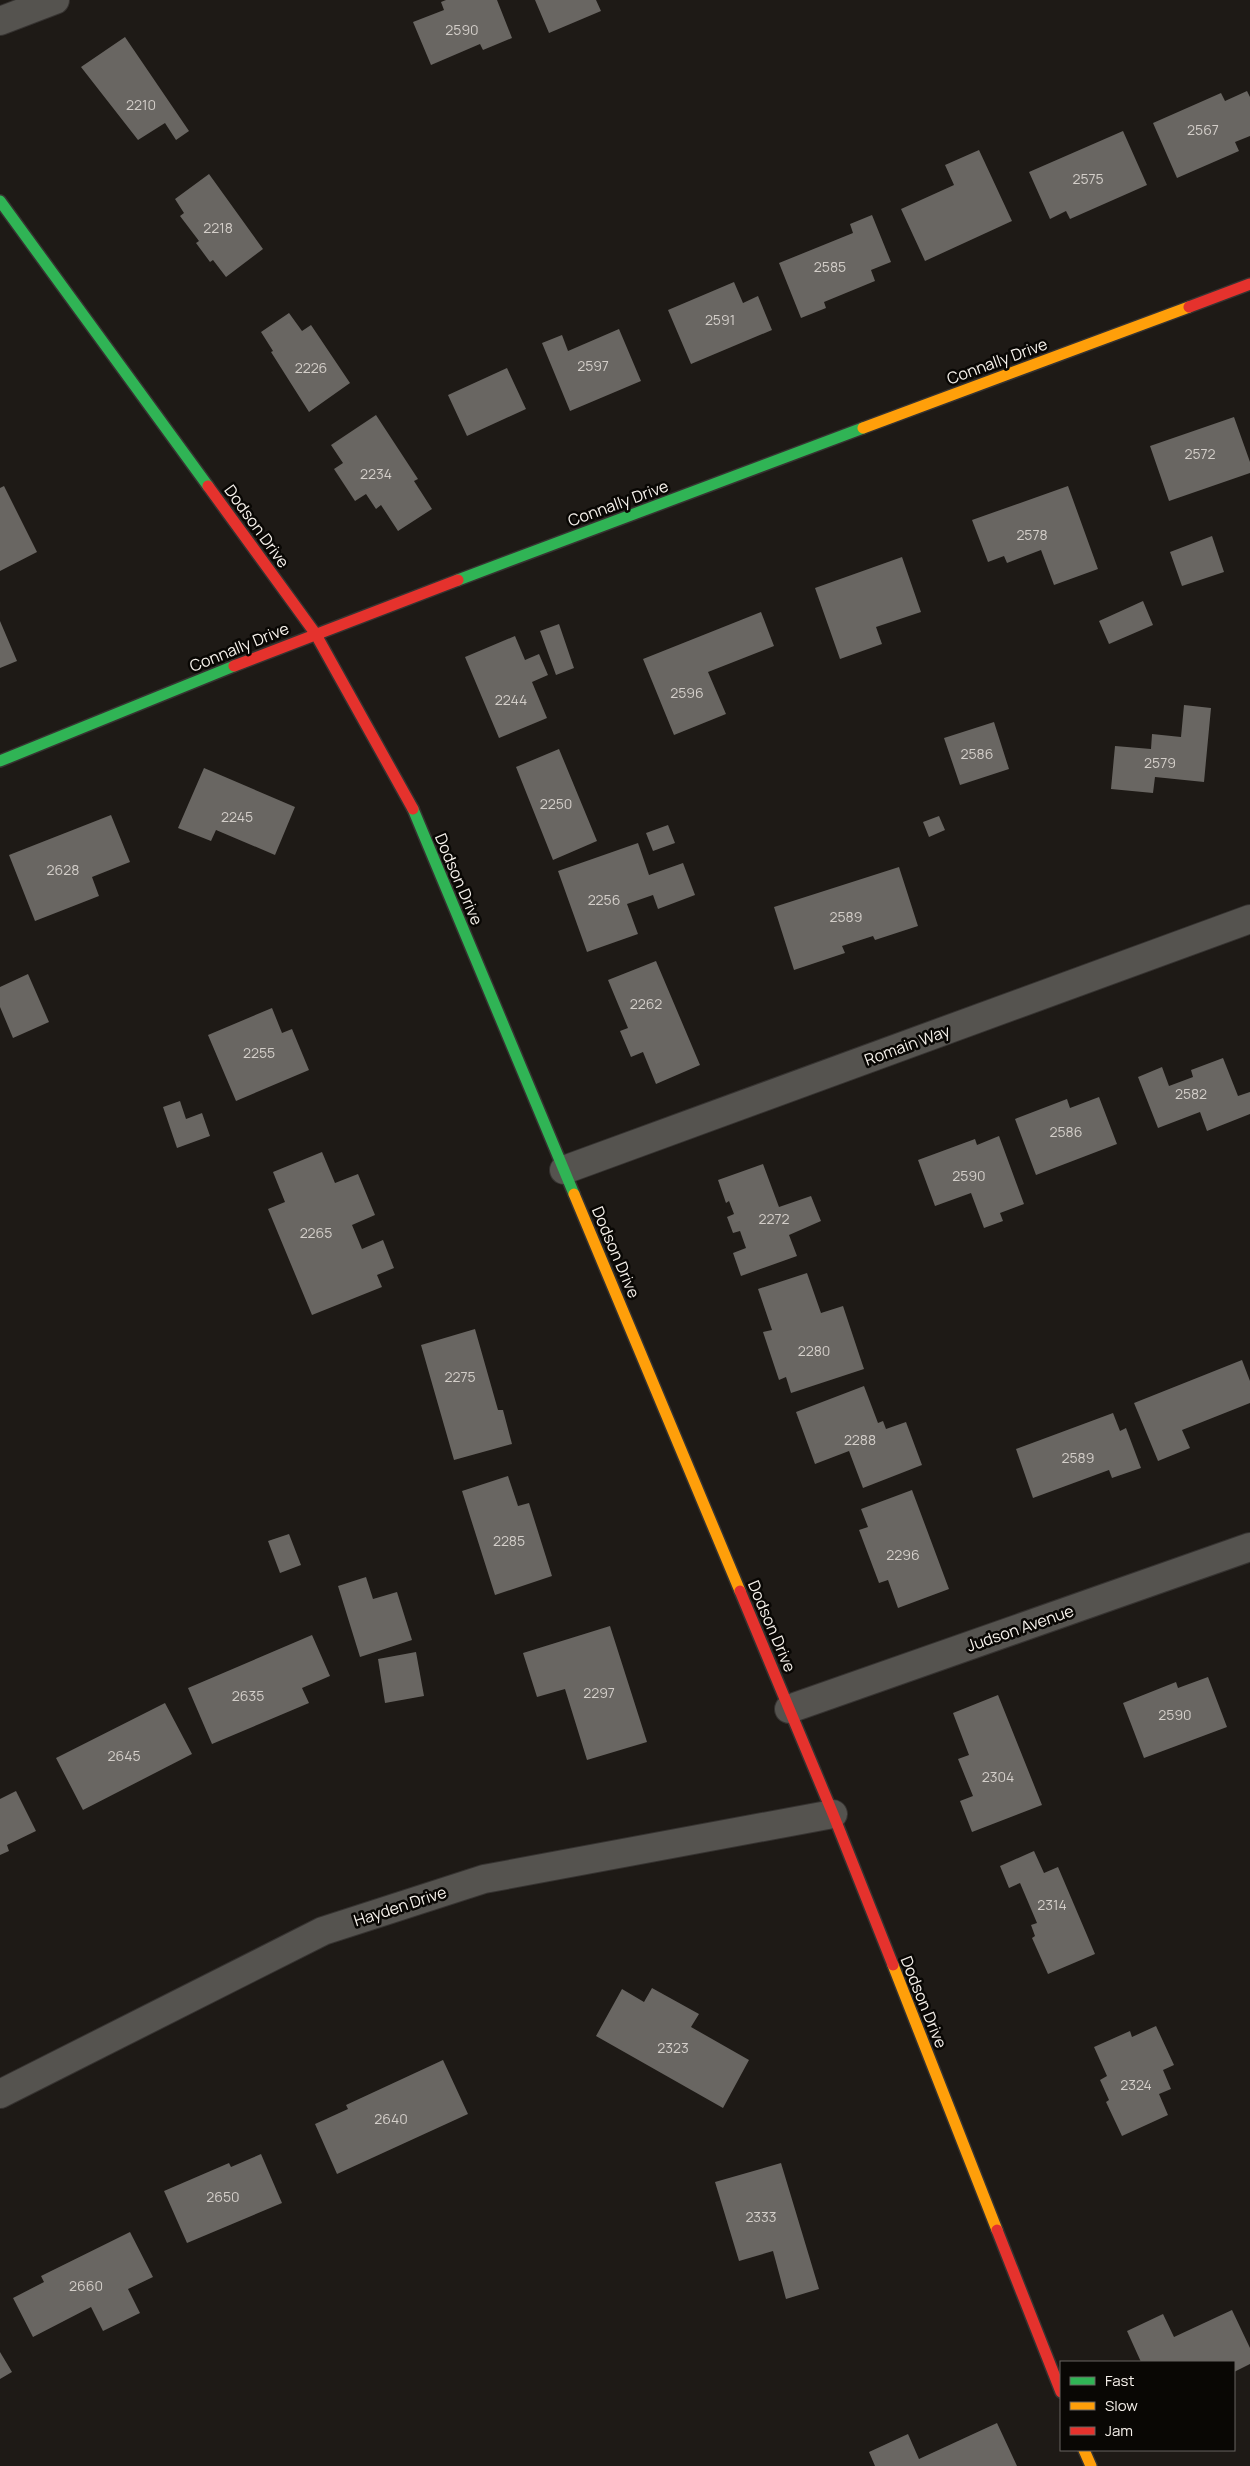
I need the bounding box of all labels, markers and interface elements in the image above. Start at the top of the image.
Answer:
house number: 2590 [445,20,479,39]
house number: 2210 [126,95,156,114]
house number: 2567 [1187,120,1219,139]
house number: 2575 [1072,169,1104,188]
house number: 2218 [203,218,233,237]
house number: 2585 [814,257,846,276]
house number: 2591 [705,310,735,329]
street label: Connally Drive [944,333,1050,389]
house number: 2597 [577,356,609,375]
house number: 2226 [295,358,327,377]
house number: 2572 [1184,444,1216,463]
house number: 2234 [360,464,392,483]
street label: Connally Drive [565,475,671,531]
street label: Dodson Drive [219,480,295,572]
house number: 2578 [1016,525,1048,544]
street label: Connally Drive [186,617,292,677]
house number: 2596 [670,683,704,702]
house number: 2244 [495,690,527,709]
house number: 2586 [961,744,993,763]
house number: 2579 [1144,753,1176,772]
house number: 2250 [540,794,572,813]
house number: 2245 [221,807,253,826]
street label: Dodson Drive [430,830,488,928]
house number: 2628 [47,860,79,879]
house number: 2256 [588,890,620,909]
house number: 2589 [830,907,862,926]
house number: 2262 [630,994,662,1013]
street label: Romain Way [861,1019,953,1071]
house number: 2255 [243,1043,275,1062]
house number: 2582 [1175,1084,1207,1103]
house number: 2586 [1050,1122,1082,1141]
house number: 2590 [952,1166,986,1185]
street label: Dodson Drive [587,1203,645,1301]
house number: 2272 [759,1209,790,1228]
house number: 2265 [300,1223,332,1242]
house number: 2280 [798,1341,830,1360]
house number: 2275 [444,1367,476,1386]
house number: 2288 [844,1430,876,1449]
house number: 2589 [1062,1448,1094,1467]
house number: 2285 [493,1531,525,1550]
house number: 2296 [886,1545,920,1564]
street label: Dodson Drive [743,1577,801,1675]
street label: Judson Avenue [964,1599,1076,1657]
house number: 2297 [583,1683,615,1702]
house number: 2635 [232,1686,264,1705]
house number: 2590 [1158,1705,1192,1724]
house number: 2645 [107,1746,141,1765]
house number: 2304 [982,1767,1014,1786]
street label: Hayden Drive [351,1881,449,1931]
house number: 2314 [1037,1895,1067,1914]
street label: Dodson Drive [896,1953,952,2051]
house number: 2323 [657,2038,689,2057]
house number: 2324 [1120,2075,1152,2094]
house number: 2640 [374,2109,408,2128]
house number: 2650 [206,2187,240,2206]
house number: 2333 [745,2207,777,2226]
house number: 2660 [69,2276,103,2295]
legend [1060,2361,1235,2451]
text: Fast [1105,2370,1134,2391]
text: Slow [1105,2395,1138,2416]
text: Jam [1105,2420,1133,2441]

